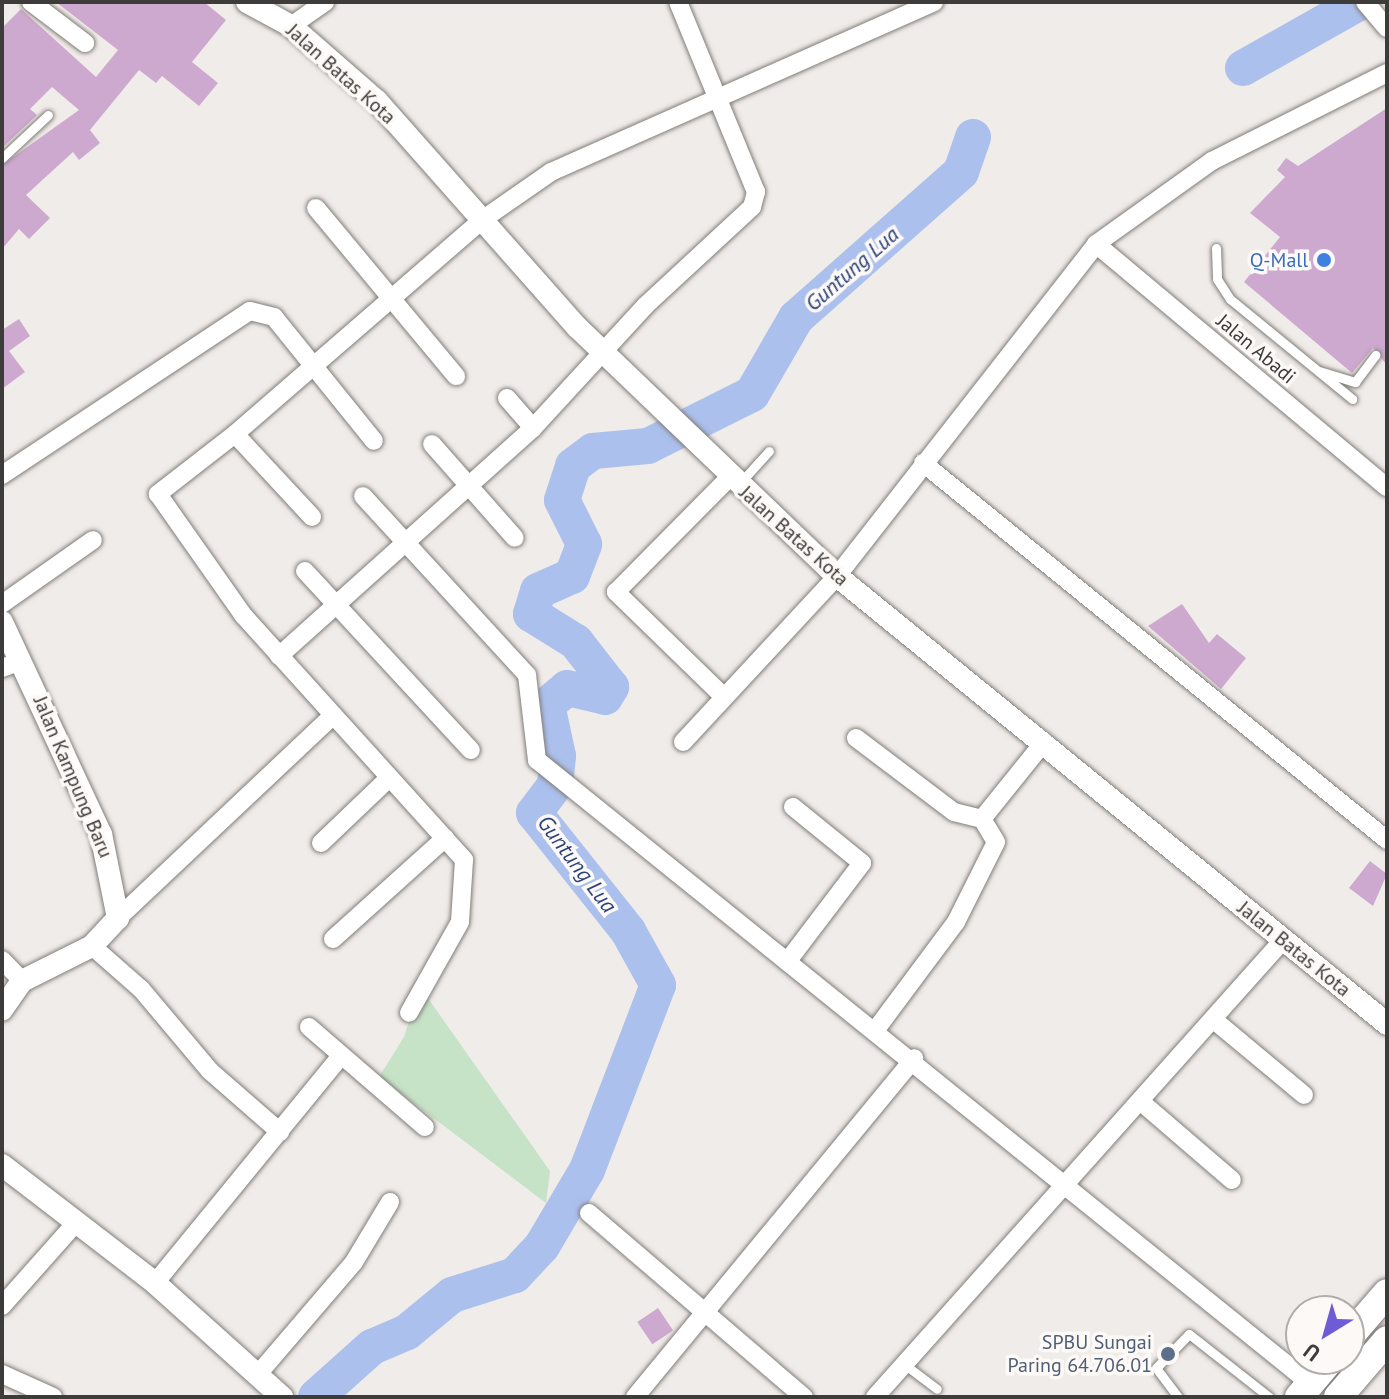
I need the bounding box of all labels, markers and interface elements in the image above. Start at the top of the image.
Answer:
street label: Jalan Batas Kota [282,19,400,129]
water label: Guntung Lua [800,221,904,317]
place label: Q-Mall [1250,248,1308,272]
marker: Q-Mall [1315,251,1333,269]
street label: Jalan Abadi [1211,309,1301,389]
street label: Jalan Batas Kota [735,481,853,591]
street label: Jalan Kampung Baru [28,693,118,861]
water label: Guntung Lua [532,810,622,918]
street label: Jalan Batas Kota [1233,896,1355,1002]
north arrow [1285,1295,1365,1375]
place label: SPBU Sungai Paring 64.706.01 [1008,1330,1152,1377]
text: U [1298,1337,1326,1368]
marker: SPBU Sungai Paring 64.706.01 [1159,1345,1177,1363]

